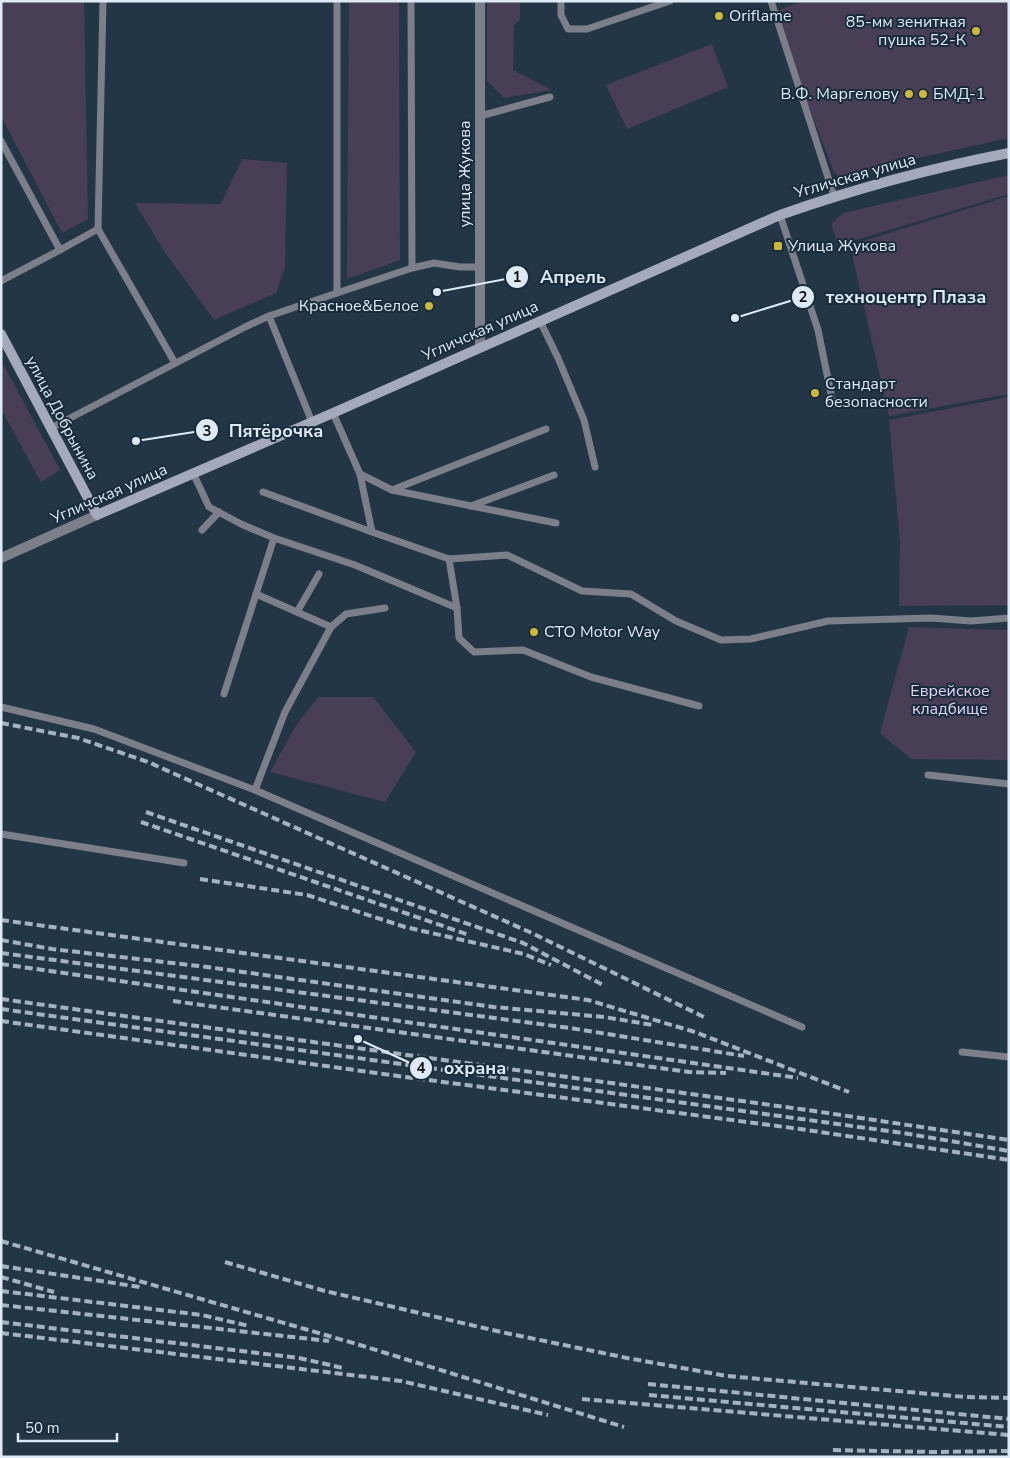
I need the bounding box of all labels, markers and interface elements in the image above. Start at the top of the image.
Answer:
place label: Oriflame [729,5,791,27]
marker: Oriflame [713,10,725,22]
place label: 85-мм зенитная пушка 52-К [846,11,967,51]
marker: 85-мм зенитная пушка 52-К [970,25,982,37]
place label: В.Ф. Маргелову [781,83,900,105]
place label: БМД-1 [933,83,985,105]
marker: В.Ф. Маргелову [903,88,915,100]
marker: БМД-1 [917,88,929,100]
street label: улица Жукова [454,120,476,228]
street label: Угличская улица [791,148,918,204]
place label: Улица Жукова [787,235,896,257]
marker: Улица Жукова [772,240,784,252]
callout: Апрель [505,260,616,293]
text: Апрель [540,265,606,289]
text: 1 [512,267,522,287]
callout: техноцентр Плаза [790,281,996,314]
text: техноцентр Плаза [826,285,986,309]
text: 2 [798,287,808,307]
place label: Красное&Белое [299,295,419,317]
street label: Угличская улица [417,295,542,367]
marker: Красное&Белое [423,300,435,312]
street label: улица Добрынина [20,352,104,484]
place label: Стандарт безопасности [825,373,928,413]
marker: Стандарт безопасности [809,387,821,399]
callout: Пятёрочка [194,414,334,447]
text: Пятёрочка [229,419,323,443]
text: 3 [202,421,212,441]
street label: Угличская улица [46,458,171,530]
place label: СТО Motor Way [544,621,661,643]
marker: СТО Motor Way [528,626,540,638]
park label: Еврейское кладбище [910,680,990,720]
callout: охрана [409,1051,516,1084]
text: охрана [444,1056,506,1080]
text: 4 [416,1058,426,1078]
scale bar [18,1410,116,1442]
text: 50 m [25,1418,60,1438]

